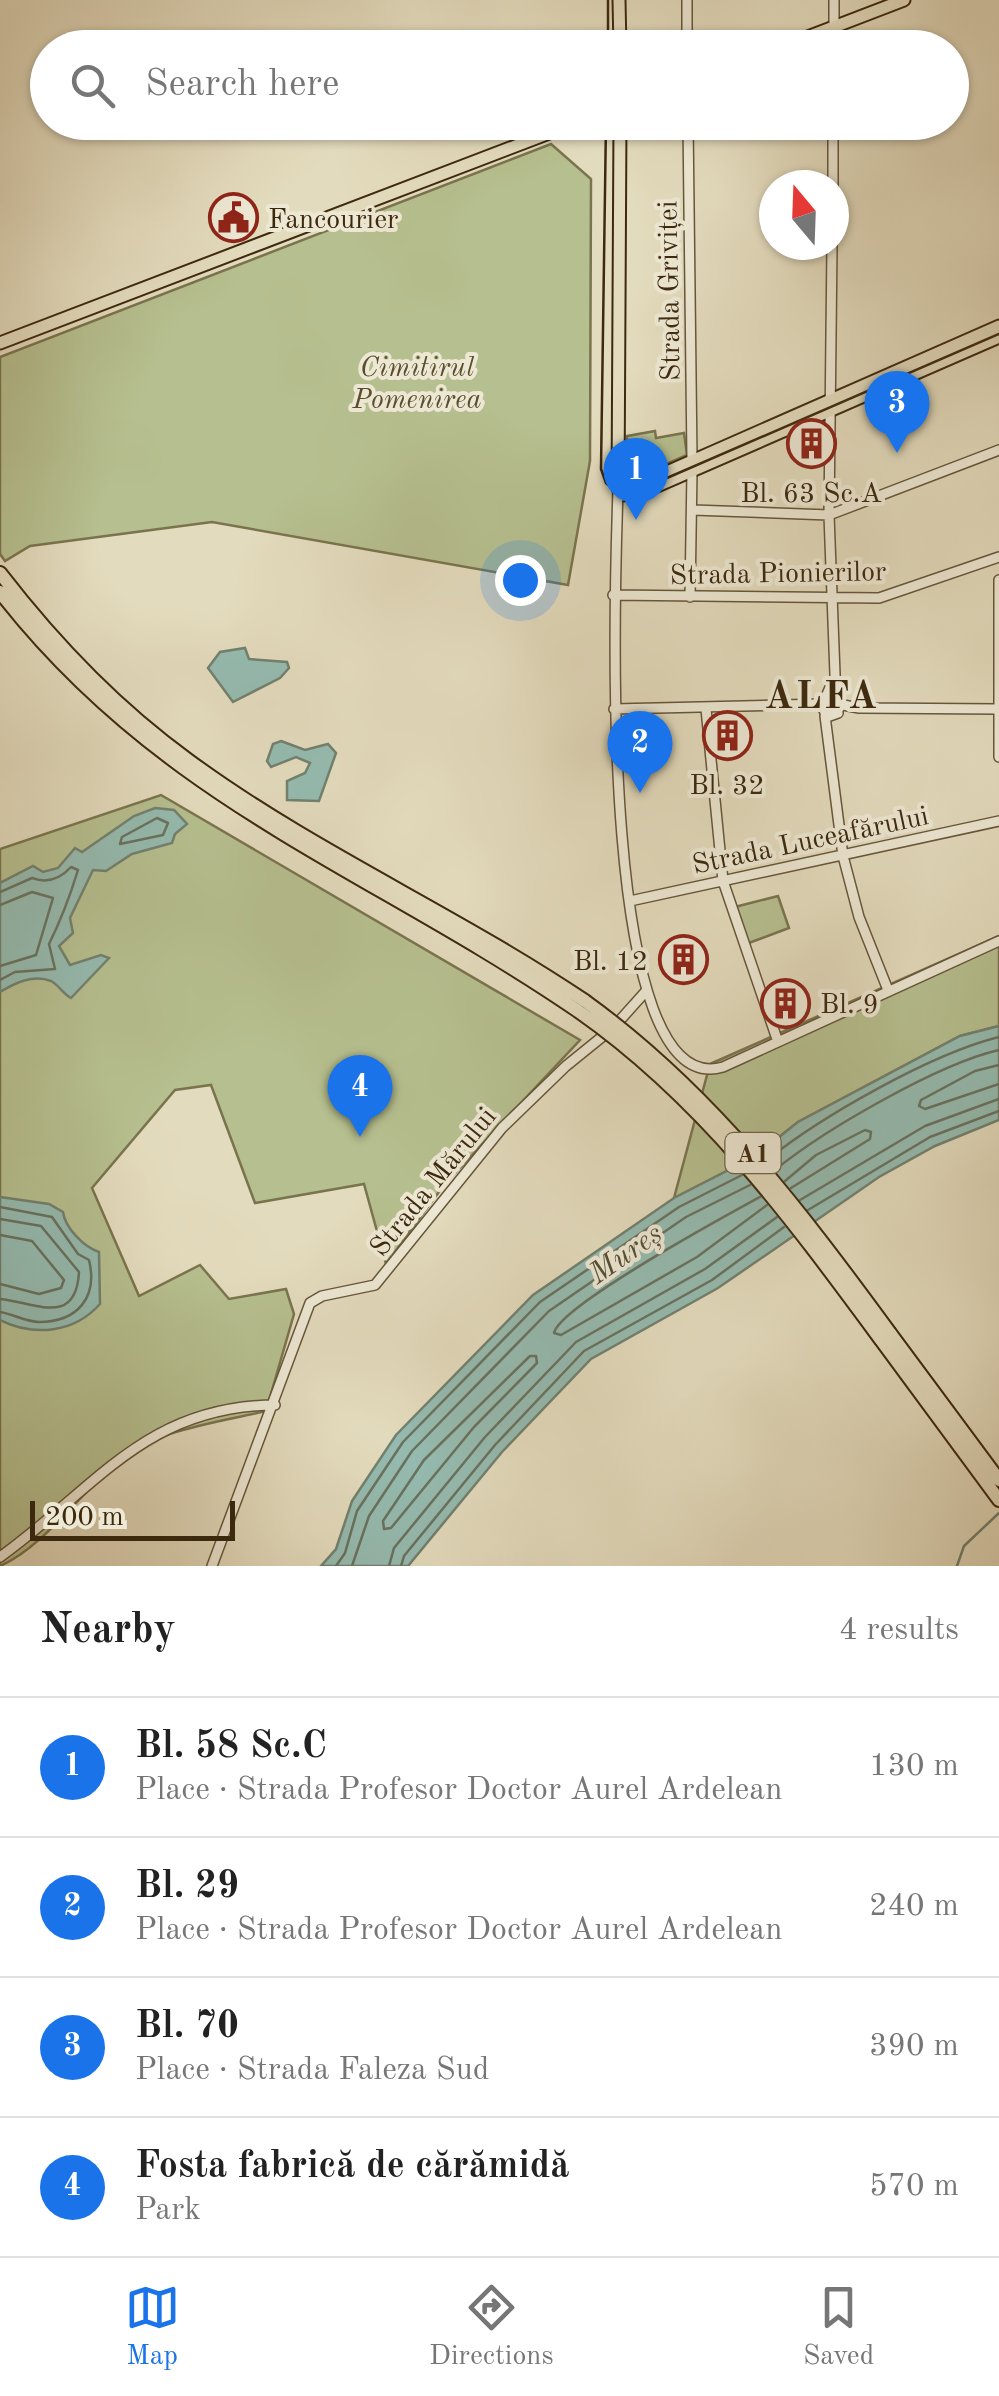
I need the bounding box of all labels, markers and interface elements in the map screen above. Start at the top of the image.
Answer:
search box [30,30,969,140]
icon: search [65,58,120,113]
text: Search here [145,66,340,104]
north arrow [759,170,849,260]
public building icon: Fancourier [207,192,259,244]
street label: Strada Griviței [655,200,687,381]
place label: Fancourier [268,207,399,235]
park label: Cimitirul Pomenirea [351,355,482,415]
pin: 3 [864,370,930,453]
building icon: Bl. 63 Sc.A [785,418,837,470]
pin: 1 [604,438,668,520]
place label: Bl. 63 Sc.A [740,481,882,509]
your location [495,555,546,606]
street label: Strada Pionierilor [669,559,887,591]
district label: ALFA [765,679,879,717]
pin: 2 [608,710,672,793]
building icon: Bl. 32 [701,710,753,762]
place label: Bl. 32 [689,773,765,801]
street label: Strada Luceafărului [690,803,931,881]
building icon: Bl. 12 [657,934,709,986]
place label: Bl. 12 [573,949,648,977]
building icon: Bl. 9 [759,977,811,1029]
place label: Bl. 9 [820,992,879,1020]
pin: 4 [328,1054,392,1137]
street label: Strada Mărului [366,1103,503,1263]
road number: A1 [726,1133,780,1173]
water label: Mureș [583,1219,669,1292]
scale bar [30,1496,235,1540]
text: 200 m [45,1504,124,1532]
text: Nearby [40,1610,176,1652]
text: 4 results [839,1615,959,1647]
text: Bl. 58 Sc.C [135,1728,327,1766]
text: 1 [63,1751,82,1783]
text: 130 m [869,1751,959,1783]
text: Place · Strada Profesor Doctor Aurel Ardelean [135,1775,782,1807]
text: Bl. 29 [135,1868,239,1906]
text: 2 [63,1891,82,1923]
text: 240 m [869,1891,959,1923]
text: Place · Strada Profesor Doctor Aurel Ardelean [135,1915,782,1947]
text: Bl. 70 [135,2008,239,2046]
text: 3 [63,2031,82,2063]
text: 390 m [869,2031,959,2063]
text: Place · Strada Faleza Sud [135,2055,489,2087]
text: Fosta fabrică de cărămidă [135,2148,570,2186]
text: 4 [63,2171,82,2203]
text: 570 m [869,2171,959,2203]
text: Park [135,2195,201,2227]
tab: Map [125,2280,180,2375]
tab: Directions [429,2280,554,2375]
tab: Saved [803,2280,874,2375]

